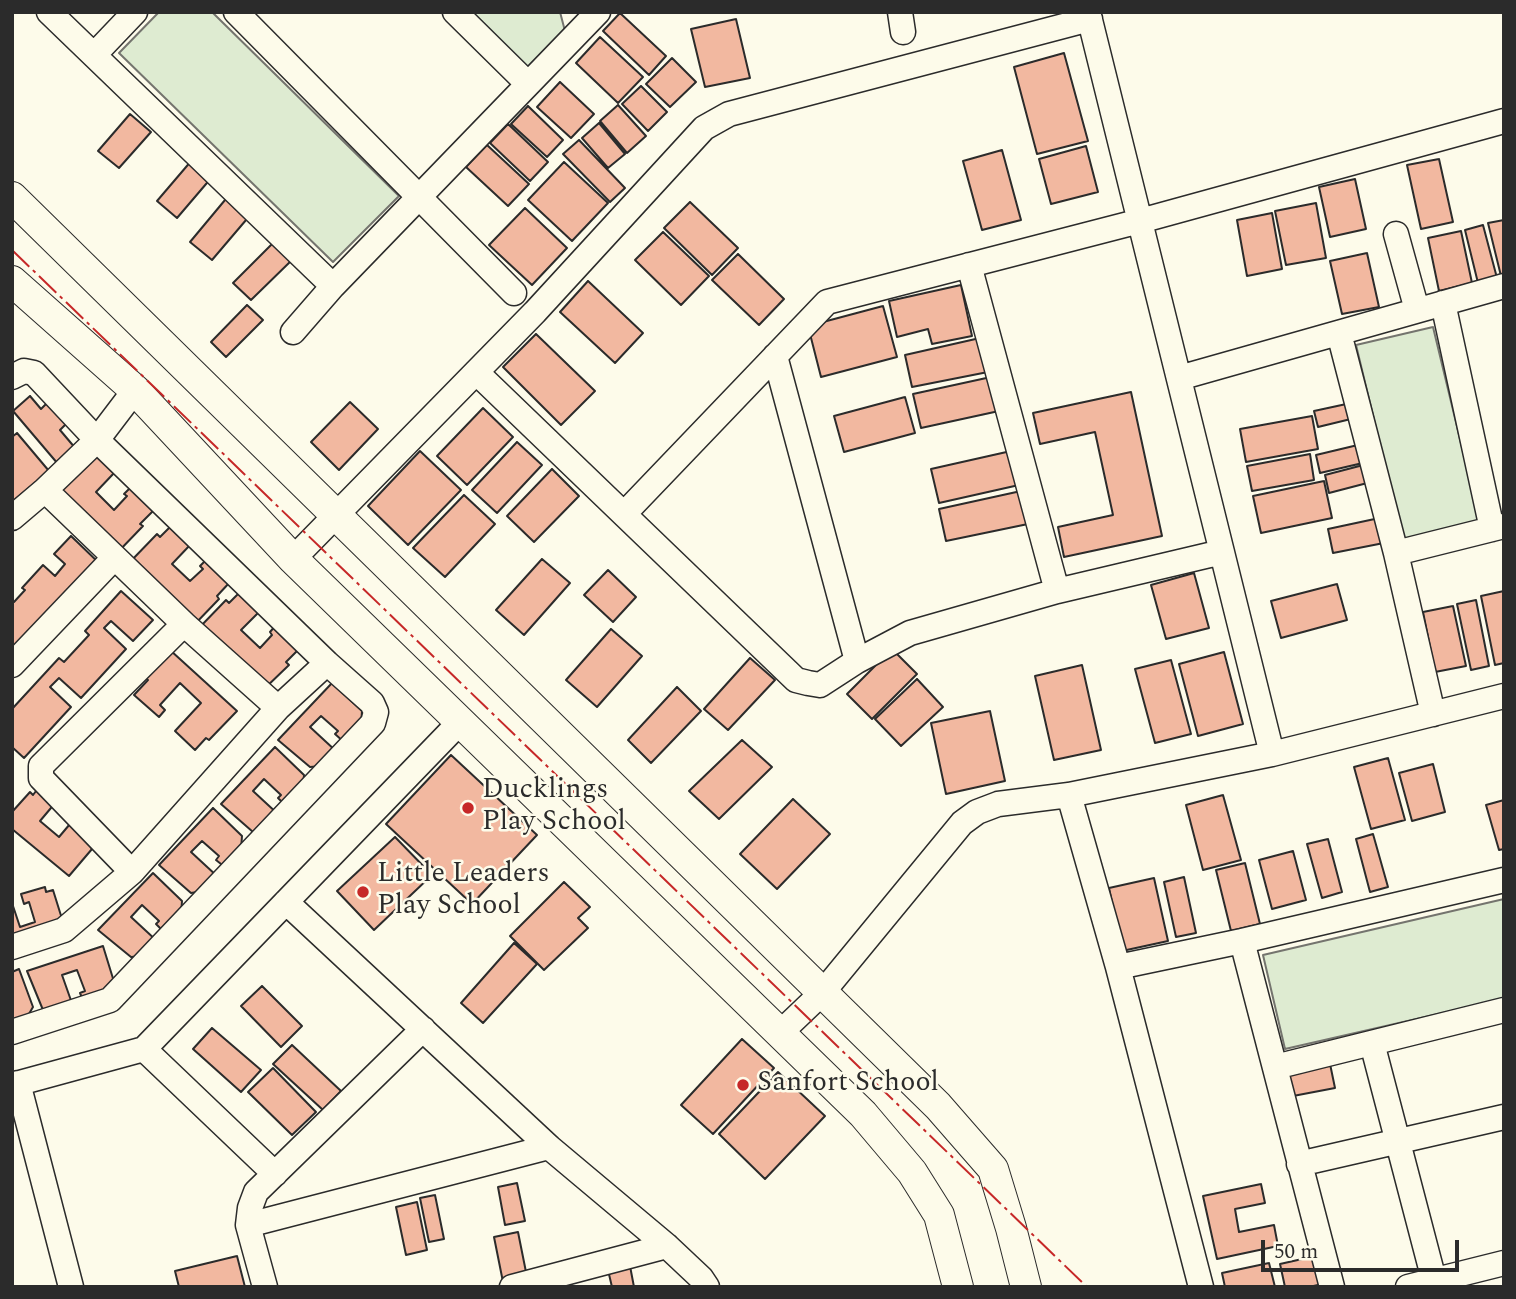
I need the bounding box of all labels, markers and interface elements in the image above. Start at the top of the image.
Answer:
place label: Ducklings Play School [482,775,626,841]
marker: Ducklings Play School [460,800,476,816]
place label: Little Leaders Play School [377,859,550,925]
marker: Little Leaders Play School [355,884,371,900]
place label: Sanfort School [757,1068,939,1102]
marker: Sanfort School [735,1077,751,1093]
scale bar [1264,1226,1462,1270]
text: 50 m [1274,1236,1318,1268]

